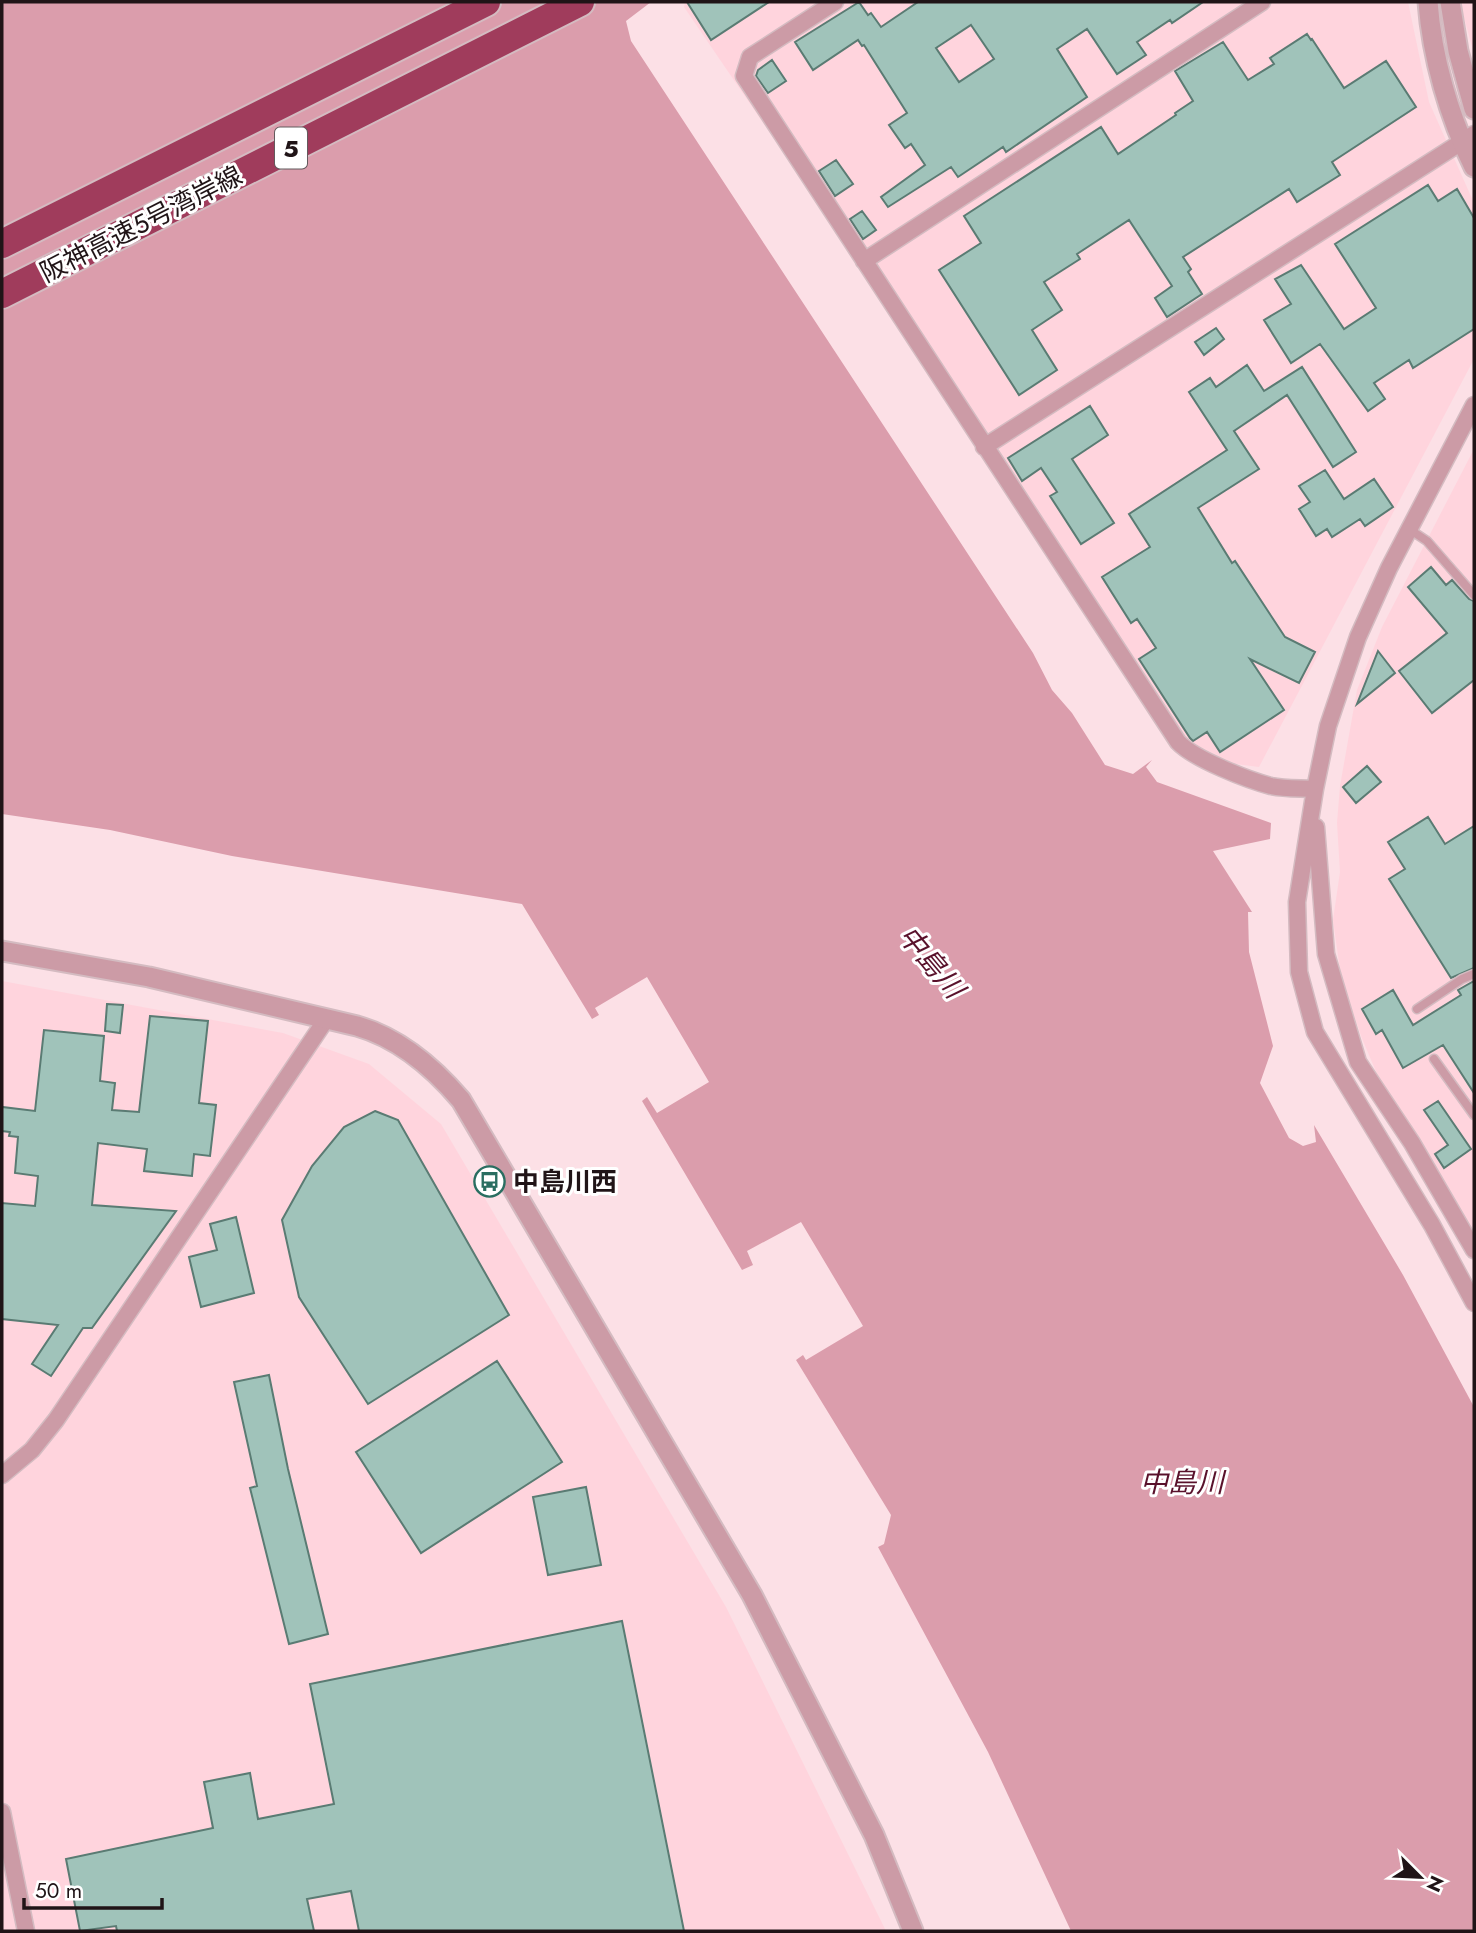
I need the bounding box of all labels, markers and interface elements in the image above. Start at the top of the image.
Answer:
road number: 5 [275,128,307,168]
street label: 阪神高速5号湾岸線 [33,157,249,291]
water label: 中島川 [888,917,976,1010]
place label: 中島川西 [513,1163,617,1201]
bus stop icon: 中島川西 [473,1165,507,1199]
water label: 中島川 [1140,1462,1227,1503]
north arrow [1385,1842,1455,1912]
scale bar [24,1867,163,1911]
text: N [1420,1871,1450,1896]
text: 50 m [35,1876,82,1906]

